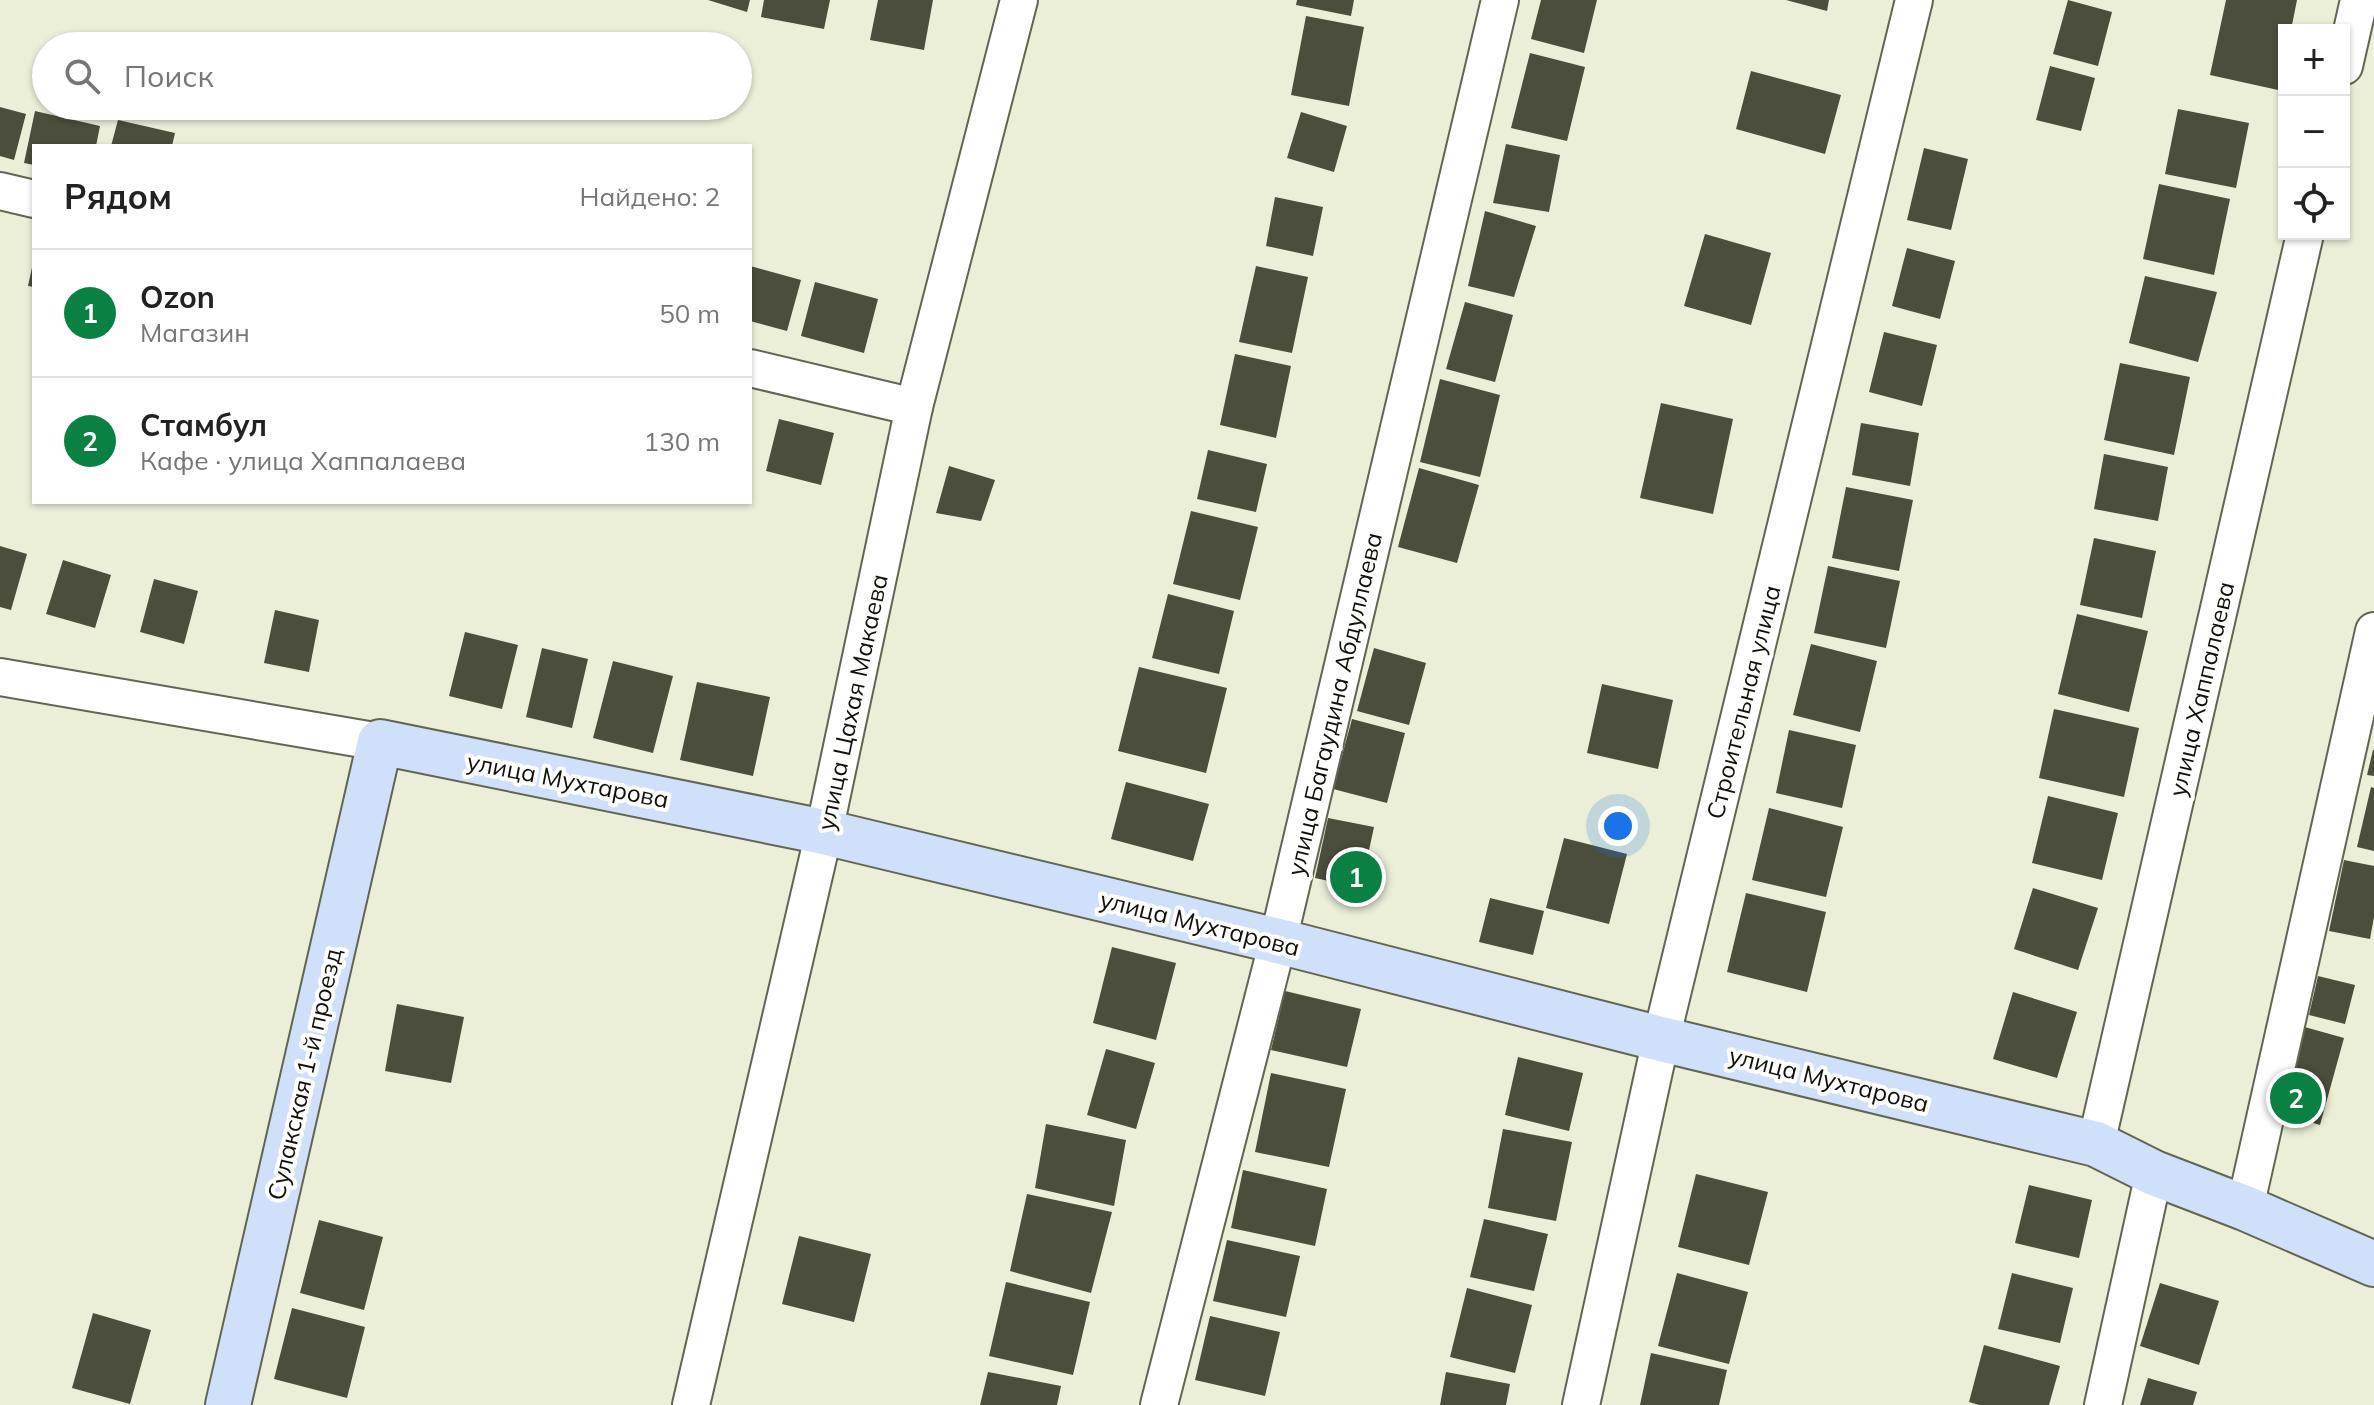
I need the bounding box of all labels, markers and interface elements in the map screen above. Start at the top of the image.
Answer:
map controls [2278,24,2350,240]
button: + [2278,24,2350,96]
search box [32,32,752,120]
icon: search [60,54,104,98]
text: Поиск [124,57,214,95]
button: − [2278,96,2350,168]
button: locate [2278,168,2350,240]
text: Рядом [64,175,172,218]
text: Найдено: 2 [580,180,720,213]
text: Ozon [140,278,215,316]
text: 1 [82,297,98,330]
text: 50 m [659,297,720,330]
text: Магазин [140,316,250,349]
text: Стамбул [140,406,267,444]
text: 2 [82,425,98,458]
text: 130 m [644,425,720,458]
text: Кафе · улица Хаппалаева [140,444,466,477]
street label: улица Багаудина Абдуллаева [1280,529,1388,879]
street label: улица Цахая Макаева [810,571,894,833]
street label: улица Хаппалаева [2162,579,2240,799]
street label: Строительная улица [1699,582,1787,822]
street label: улица Мухтарова [465,746,671,814]
your location [1598,806,1638,846]
pin: 1 [1330,847,1382,907]
street label: улица Мухтарова [1097,884,1303,962]
street label: Сулакская 1-й проезд [260,945,348,1203]
street label: улица Мухтарова [1726,1040,1932,1118]
pin: 2 [2270,1068,2322,1128]

